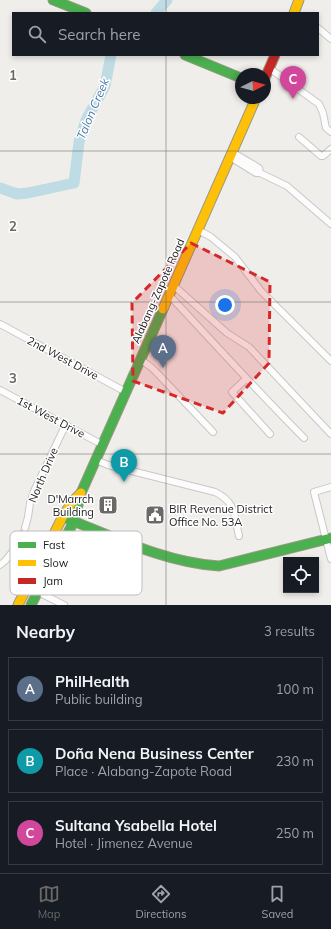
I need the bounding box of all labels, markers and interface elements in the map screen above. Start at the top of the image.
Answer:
search box [12,12,319,56]
icon: search [26,23,48,45]
text: Search here [58,25,140,44]
pin: C [280,66,306,99]
text: 1 [9,67,17,83]
north arrow [235,68,271,104]
water label: Talon Creek [73,75,112,142]
text: 2 [9,218,17,234]
street label: Alabang-Zapote Road [128,236,188,346]
your location [215,295,235,315]
street label: 2nd West Drive [25,333,101,383]
pin: A [150,335,176,368]
text: 3 [9,370,17,386]
street label: 1st West Drive [15,393,87,441]
street label: North Drive [25,445,61,505]
pin: B [111,449,137,482]
place label: D'Marrch Building [48,492,94,519]
building icon: D'Marrch Building [97,494,119,516]
place label: BIR Revenue District Office No. 53A [169,502,273,529]
public building icon: BIR Revenue District Office No. 53A [144,504,166,526]
legend [10,531,142,595]
text: Fast [43,538,65,552]
text: Slow [43,556,69,570]
map controls [283,557,319,593]
button: locate [283,557,319,593]
text: Jam [43,574,63,588]
text: Nearby [16,621,75,642]
text: 3 results [264,623,315,639]
text: PhilHealth [55,672,130,691]
text: A [25,681,35,697]
text: 100 m [276,681,314,697]
text: Public building [55,691,143,707]
text: Doña Nena Business Center [55,744,254,763]
text: B [26,753,34,769]
text: 230 m [276,753,314,769]
text: Place · Alabang-Zapote Road [55,763,232,779]
text: Sultana Ysabella Hotel [55,816,217,835]
text: C [26,825,34,841]
text: 250 m [276,825,314,841]
text: Hotel · Jimenez Avenue [55,835,193,851]
tab: Map [38,883,60,921]
tab: Directions [136,883,186,921]
tab: Saved [262,883,293,921]

